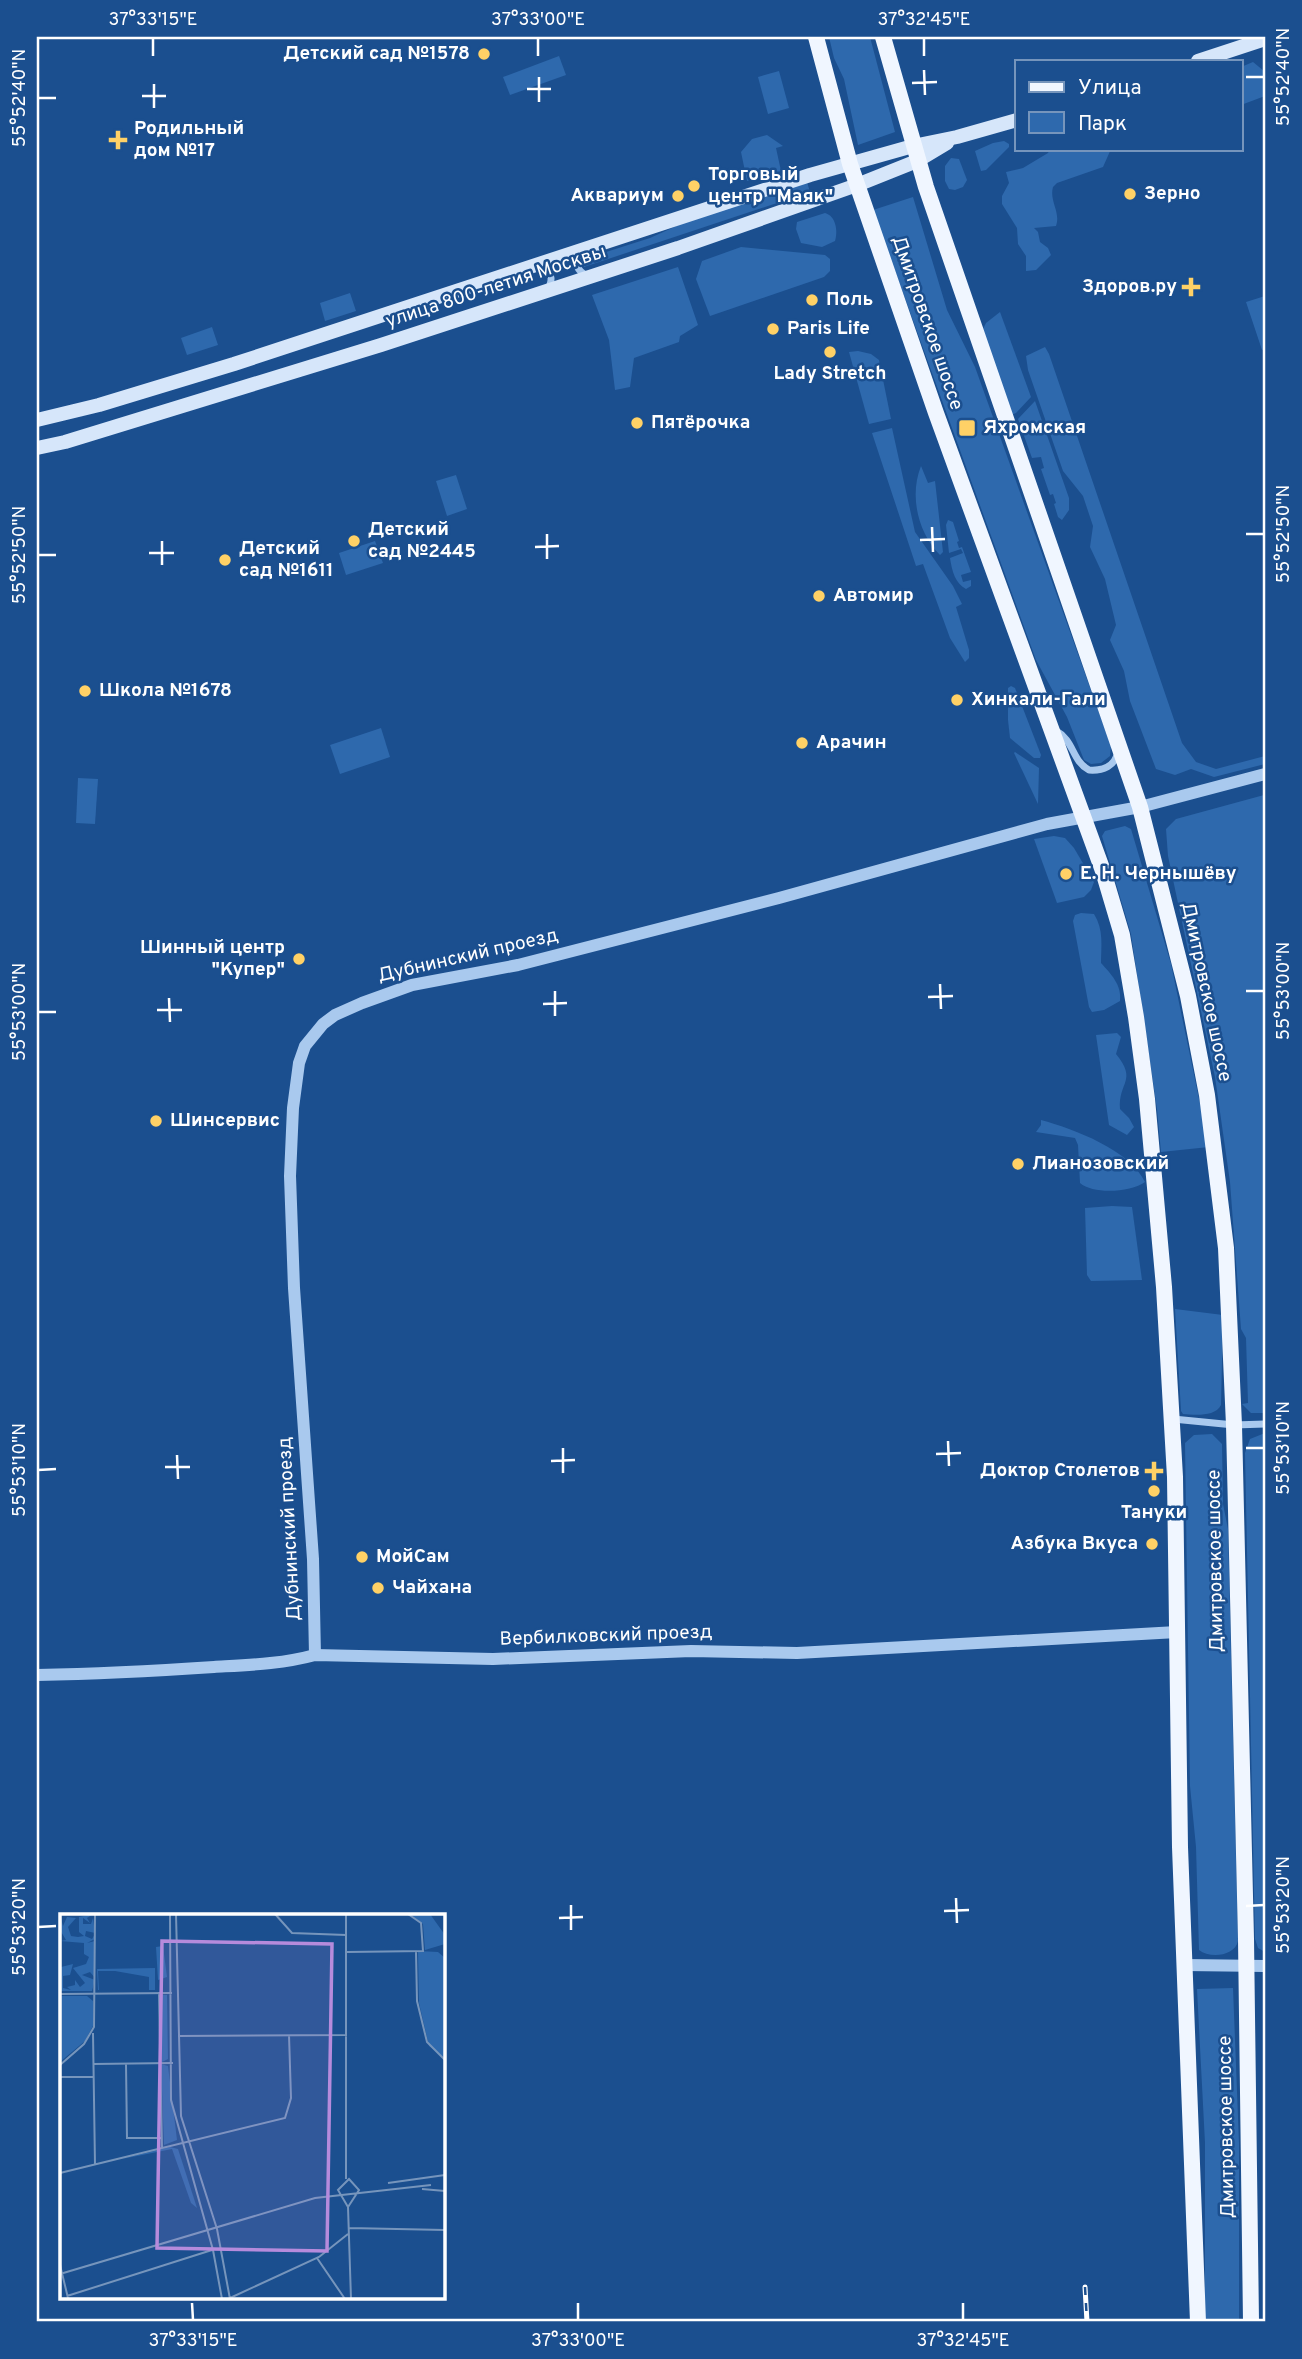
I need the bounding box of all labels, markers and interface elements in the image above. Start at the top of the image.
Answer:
text: 37°33'15"E [109,9,197,32]
text: 37°33'00"E [491,9,585,32]
text: 37°32'45"E [877,9,971,32]
text: 55°52'40"N [1273,28,1296,126]
place label: Детский сад №1578 [283,42,470,66]
marker: Детский сад №1578 [476,46,492,62]
text: 55°52'40"N [9,49,32,147]
legend [1015,60,1242,150]
text: Улица [1078,75,1142,102]
text: Парк [1078,111,1127,138]
place label: Родильный дом №17 [134,117,244,163]
marker: Родильный дом №17 [108,130,128,150]
place label: Торговый центр "Маяк" [708,163,833,209]
marker: Торговый центр "Маяк" [686,178,702,194]
place label: Зерно [1144,182,1201,206]
place label: Аквариум [570,184,664,208]
marker: Зерно [1122,186,1138,202]
marker: Аквариум [670,188,686,204]
street label: Дмитровское шоссе [886,233,968,413]
street label: улица 800-летия Москвы [383,240,609,334]
place label: Здоров.ру [1082,275,1177,299]
marker: Здоров.ру [1183,279,1199,295]
place label: Поль [826,288,873,312]
marker: Поль [804,292,820,308]
place label: Paris Life [787,317,870,341]
marker: Paris Life [765,321,781,337]
marker: Lady Stretch [822,344,838,360]
place label: Lady Stretch [774,362,886,386]
place label: Пятёрочка [651,411,750,435]
marker: Пятёрочка [629,415,645,431]
place label: Яхромская [983,416,1086,440]
marker: Яхромская [957,418,977,438]
text: 55°52'50"N [1273,485,1296,583]
text: 55°52'50"N [9,506,32,604]
place label: Детский сад №2445 [368,518,476,564]
marker: Детский сад №2445 [346,533,362,549]
place label: Детский сад №1611 [239,537,334,583]
marker: Детский сад №1611 [217,552,233,568]
place label: Автомир [833,584,914,608]
marker: Автомир [811,588,827,604]
place label: Школа №1678 [99,679,232,703]
marker: Школа №1678 [77,683,93,699]
place label: Хинкали-Гали [971,688,1106,712]
marker: Хинкали-Гали [949,692,965,708]
place label: Арачин [816,731,887,755]
marker: Арачин [794,735,810,751]
place label: Е. Н. Чернышёву [1080,862,1237,886]
marker: Е. Н. Чернышёву [1058,866,1074,882]
street label: Дмитровское шоссе [1175,900,1237,1084]
street label: Дубнинский проезд [375,924,561,988]
place label: Шинный центр "Купер" [140,936,285,982]
text: 55°53'00"N [1273,942,1296,1040]
marker: Шинный центр "Купер" [291,951,307,967]
text: 55°53'00"N [9,963,32,1061]
place label: Шинсервис [170,1109,280,1133]
marker: Шинсервис [148,1113,164,1129]
place label: Лианозовский [1032,1152,1169,1176]
marker: Лианозовский [1010,1156,1026,1172]
text: 55°53'10"N [1273,1401,1296,1495]
text: 55°53'10"N [9,1423,32,1517]
street label: Дубнинский проезд [273,1436,307,1622]
place label: Доктор Столетов [980,1459,1140,1483]
marker: Доктор Столетов [1146,1463,1162,1479]
street label: Дмитровское шоссе [1202,1469,1230,1653]
marker: Тануки [1146,1483,1162,1499]
place label: Тануки [1121,1501,1187,1525]
place label: Азбука Вкуса [1010,1532,1138,1556]
marker: Азбука Вкуса [1144,1536,1160,1552]
place label: МойСам [376,1545,450,1569]
marker: МойСам [354,1549,370,1565]
place label: Чайхана [392,1576,472,1600]
marker: Чайхана [370,1580,386,1596]
street label: Вербилковский проезд [499,1620,713,1652]
text: 55°53'20"N [1273,1856,1296,1954]
text: 55°53'20"N [9,1878,32,1976]
inset map [60,1914,444,2300]
street label: Дмитровское шоссе [1213,2035,1241,2219]
text: 37°33'15"E [149,2330,237,2353]
text: 37°33'00"E [531,2330,625,2353]
text: 37°32'45"E [916,2330,1010,2353]

